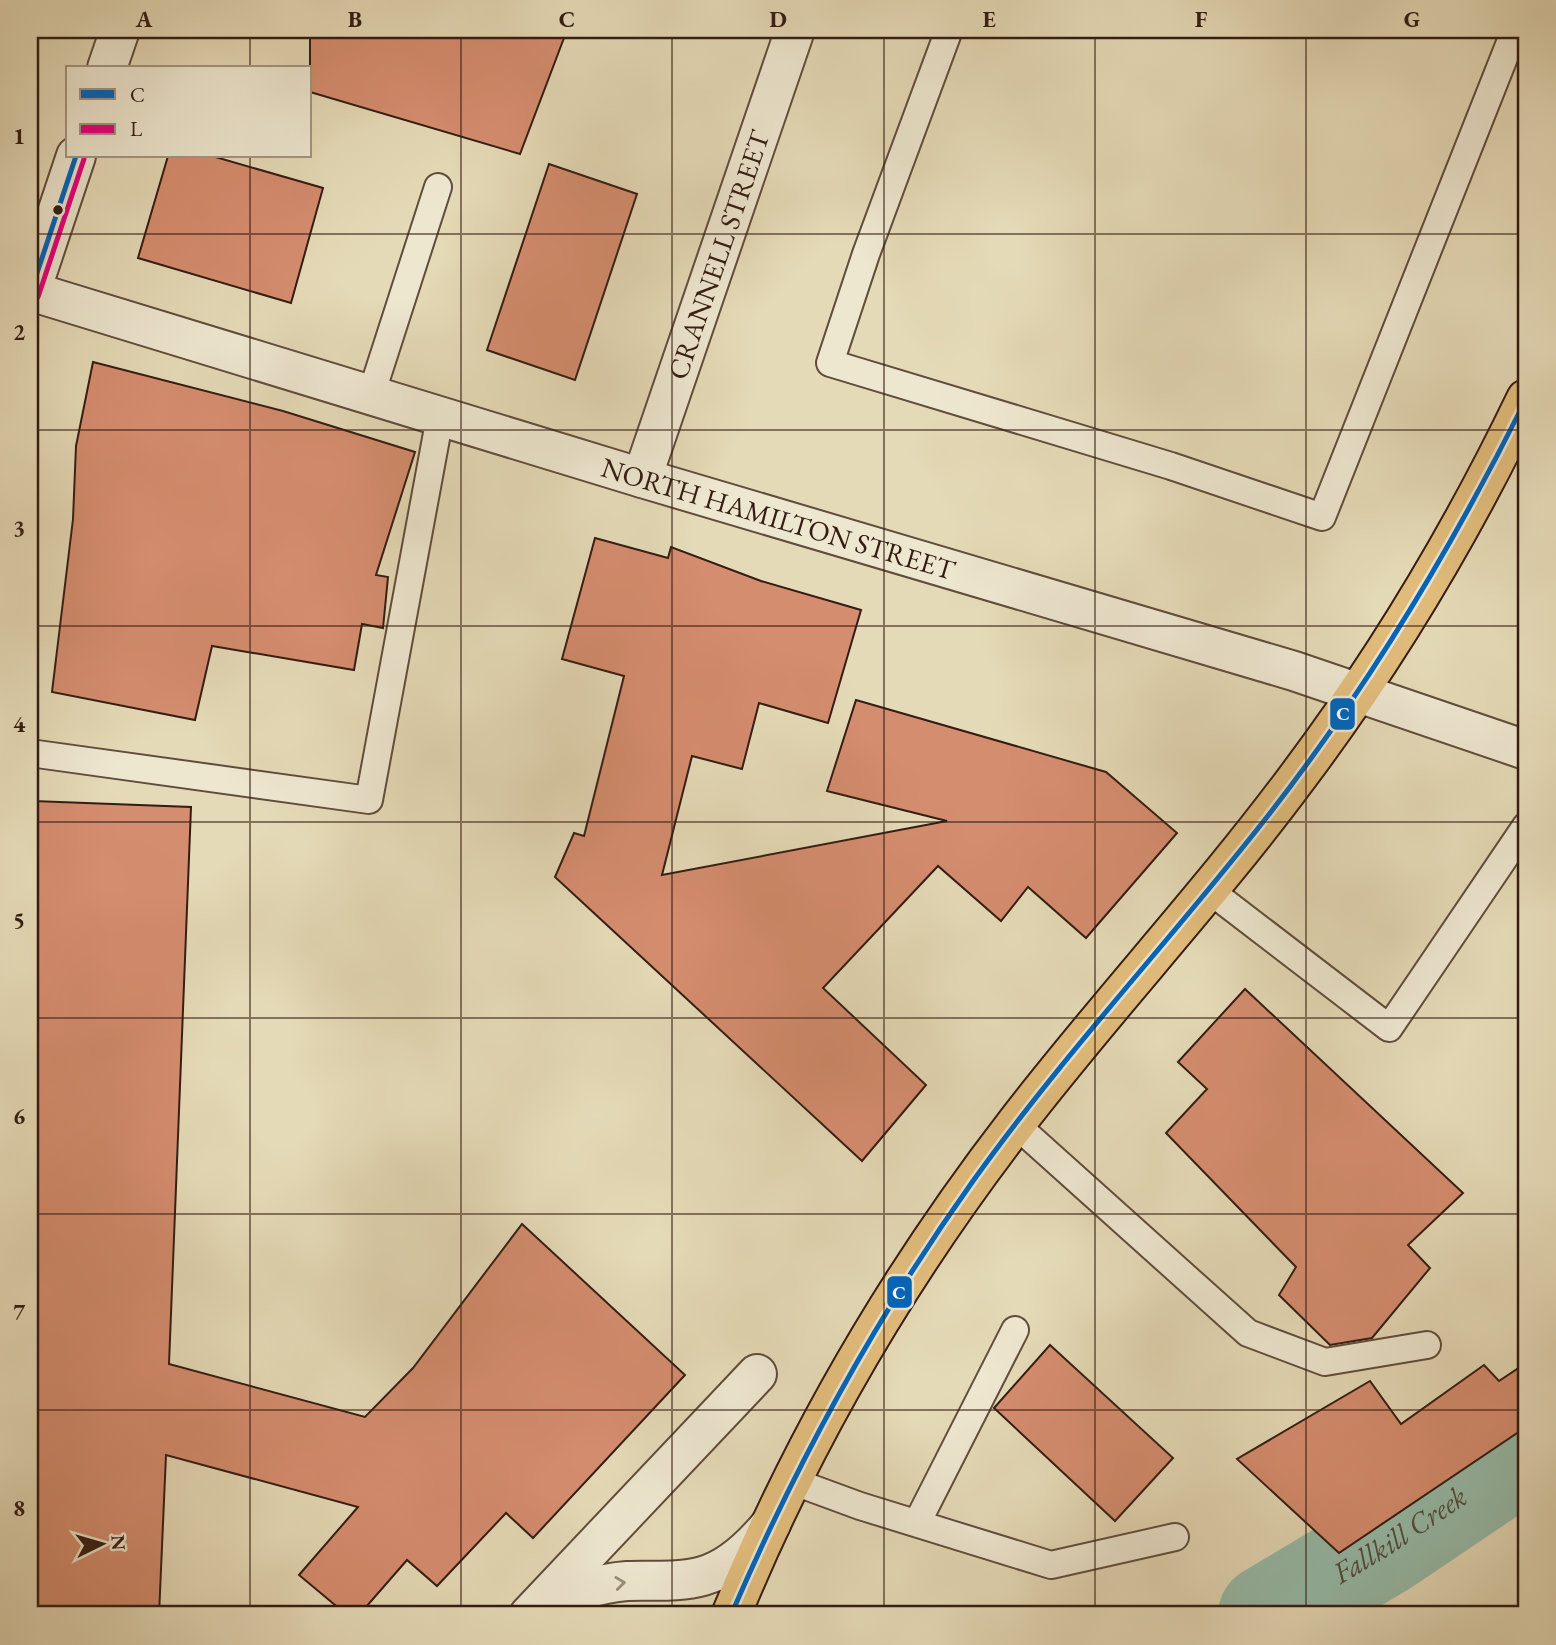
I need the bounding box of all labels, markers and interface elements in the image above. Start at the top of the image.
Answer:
text: A [135,4,153,34]
text: B [348,4,362,34]
text: C [559,4,575,34]
text: D [769,4,787,34]
text: E [982,4,996,34]
text: F [1195,4,1208,34]
text: G [1404,4,1420,34]
legend [66,66,312,158]
text: C [130,81,145,108]
text: L [130,115,143,142]
text: 1 [13,121,25,151]
street label: CRANNELL STREET [659,125,778,384]
unlabelled marker [51,203,65,217]
text: 2 [13,317,25,347]
street label: NORTH HAMILTON STREET [597,449,960,588]
text: 3 [13,513,25,543]
line badge: C [1329,697,1356,731]
text: C [1336,701,1350,726]
text: 4 [13,709,26,739]
text: 5 [13,905,25,935]
text: 6 [13,1101,25,1131]
line badge: C [886,1275,913,1309]
text: C [892,1280,906,1305]
text: 7 [13,1297,26,1327]
water label: Fallkill Creek [1324,1476,1474,1592]
text: 8 [13,1493,25,1523]
north arrow [66,1508,136,1578]
text: N [105,1534,132,1552]
one-way arrow [614,1575,625,1590]

